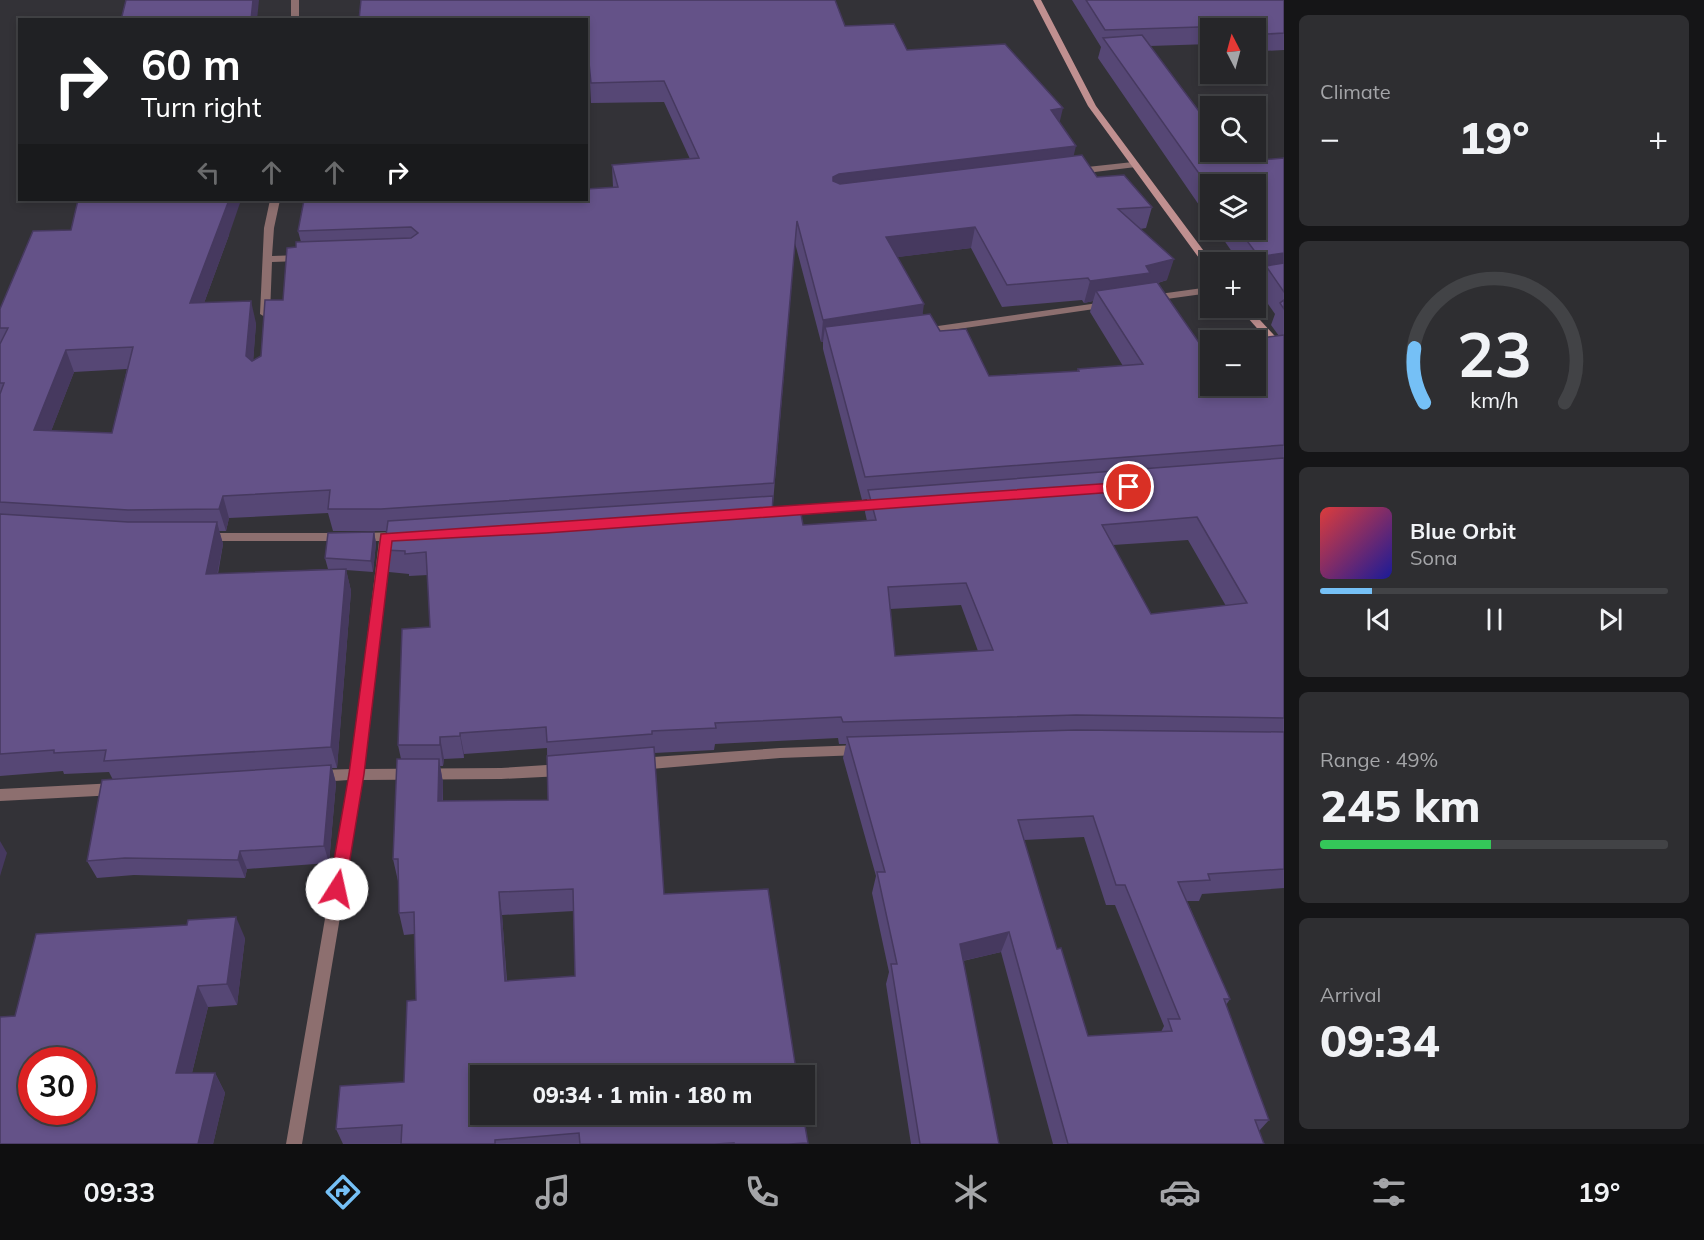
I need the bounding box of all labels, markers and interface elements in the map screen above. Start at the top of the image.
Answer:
north arrow [1200,18,1266,84]
map controls [1200,18,1266,396]
text: 60 m [141,38,241,91]
icon: right [42,42,120,120]
text: Climate [1320,79,1391,104]
text: Turn right [141,90,261,124]
button: search [1200,96,1266,162]
text: 19° [1458,109,1530,165]
text: − [1320,117,1340,158]
text: + [1648,117,1668,158]
icon: left [192,156,225,189]
icon: ahead [255,156,288,189]
icon: ahead [318,156,351,189]
icon: right [381,156,414,189]
button: layers [1200,174,1266,240]
button: + [1200,252,1266,318]
text: 23 [1457,314,1531,393]
button: − [1200,330,1266,396]
text: km/h [1470,387,1518,414]
pin [1103,461,1154,512]
icon: arrive [1112,470,1145,503]
text: Blue Orbit [1410,517,1516,545]
text: Sona [1410,545,1458,570]
icon: previous [1362,603,1395,636]
icon: pause [1478,603,1511,636]
icon: next [1594,603,1627,636]
text: Range · 49% [1320,747,1438,772]
text: 245 km [1320,777,1481,833]
position arrow [305,857,369,921]
text: Arrival [1320,982,1381,1007]
text: 09:34 [1320,1012,1440,1068]
speed limit sign: 30 [18,1047,96,1125]
text: 09:34 · 1 min · 180 m [533,1081,752,1109]
icon: directions [322,1171,364,1213]
icon: music [532,1171,574,1213]
icon: phone [741,1171,783,1213]
icon: climate [950,1171,992,1213]
icon: car [1159,1171,1201,1213]
icon: filters [1368,1171,1410,1213]
text: 09:33 [84,1175,155,1209]
text: 19° [1578,1175,1620,1209]

